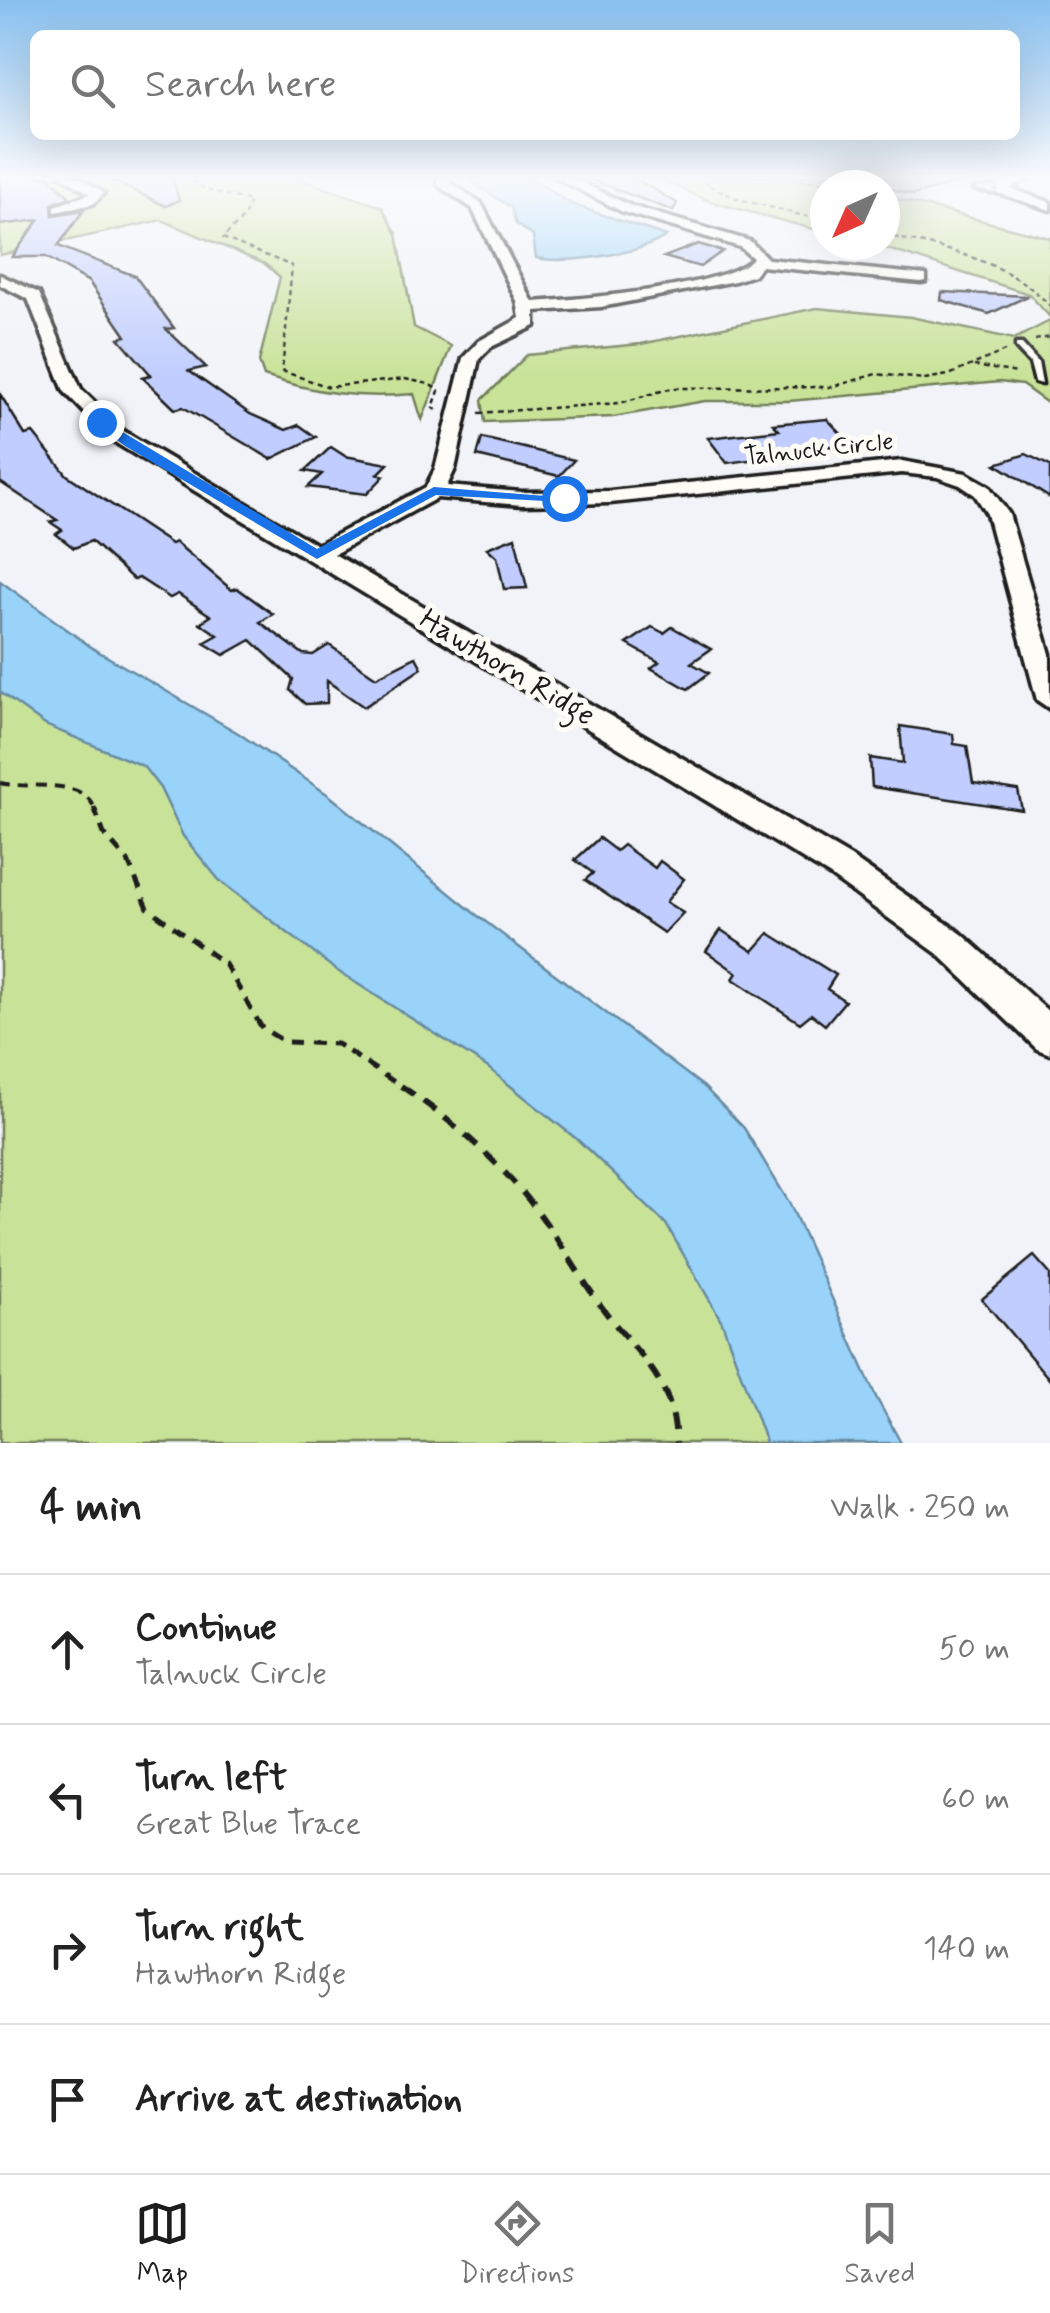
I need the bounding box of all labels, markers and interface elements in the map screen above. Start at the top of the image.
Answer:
search box [30,30,1020,140]
icon: search [65,58,120,113]
text: Search here [145,61,336,110]
north arrow [810,170,900,260]
route end [79,400,125,446]
street label: Talnuck Circle [743,426,895,474]
route start [542,476,588,522]
street label: Hawthorn Ridge [410,600,602,738]
text: 4 min [40,1481,142,1536]
text: Walk · 250 m [830,1487,1010,1529]
text: Continue [135,1604,277,1653]
icon: ahead [40,1622,95,1677]
text: 50 m [938,1628,1010,1670]
text: Talnuck Circle [135,1653,327,1695]
text: Turn left [135,1754,287,1803]
icon: left [40,1772,95,1827]
text: 60 m [941,1778,1010,1820]
text: Great Blue Trace [135,1803,361,1845]
text: Turn right [135,1904,304,1953]
icon: right [40,1922,95,1977]
text: 140 m [923,1928,1010,1970]
text: Hawthorn Ridge [135,1953,346,1995]
icon: arrive [40,2072,95,2127]
text: Arrive at destination [135,2075,462,2124]
tab: Map [135,2196,190,2293]
tab: Directions [460,2196,575,2293]
tab: Saved [844,2196,915,2293]

